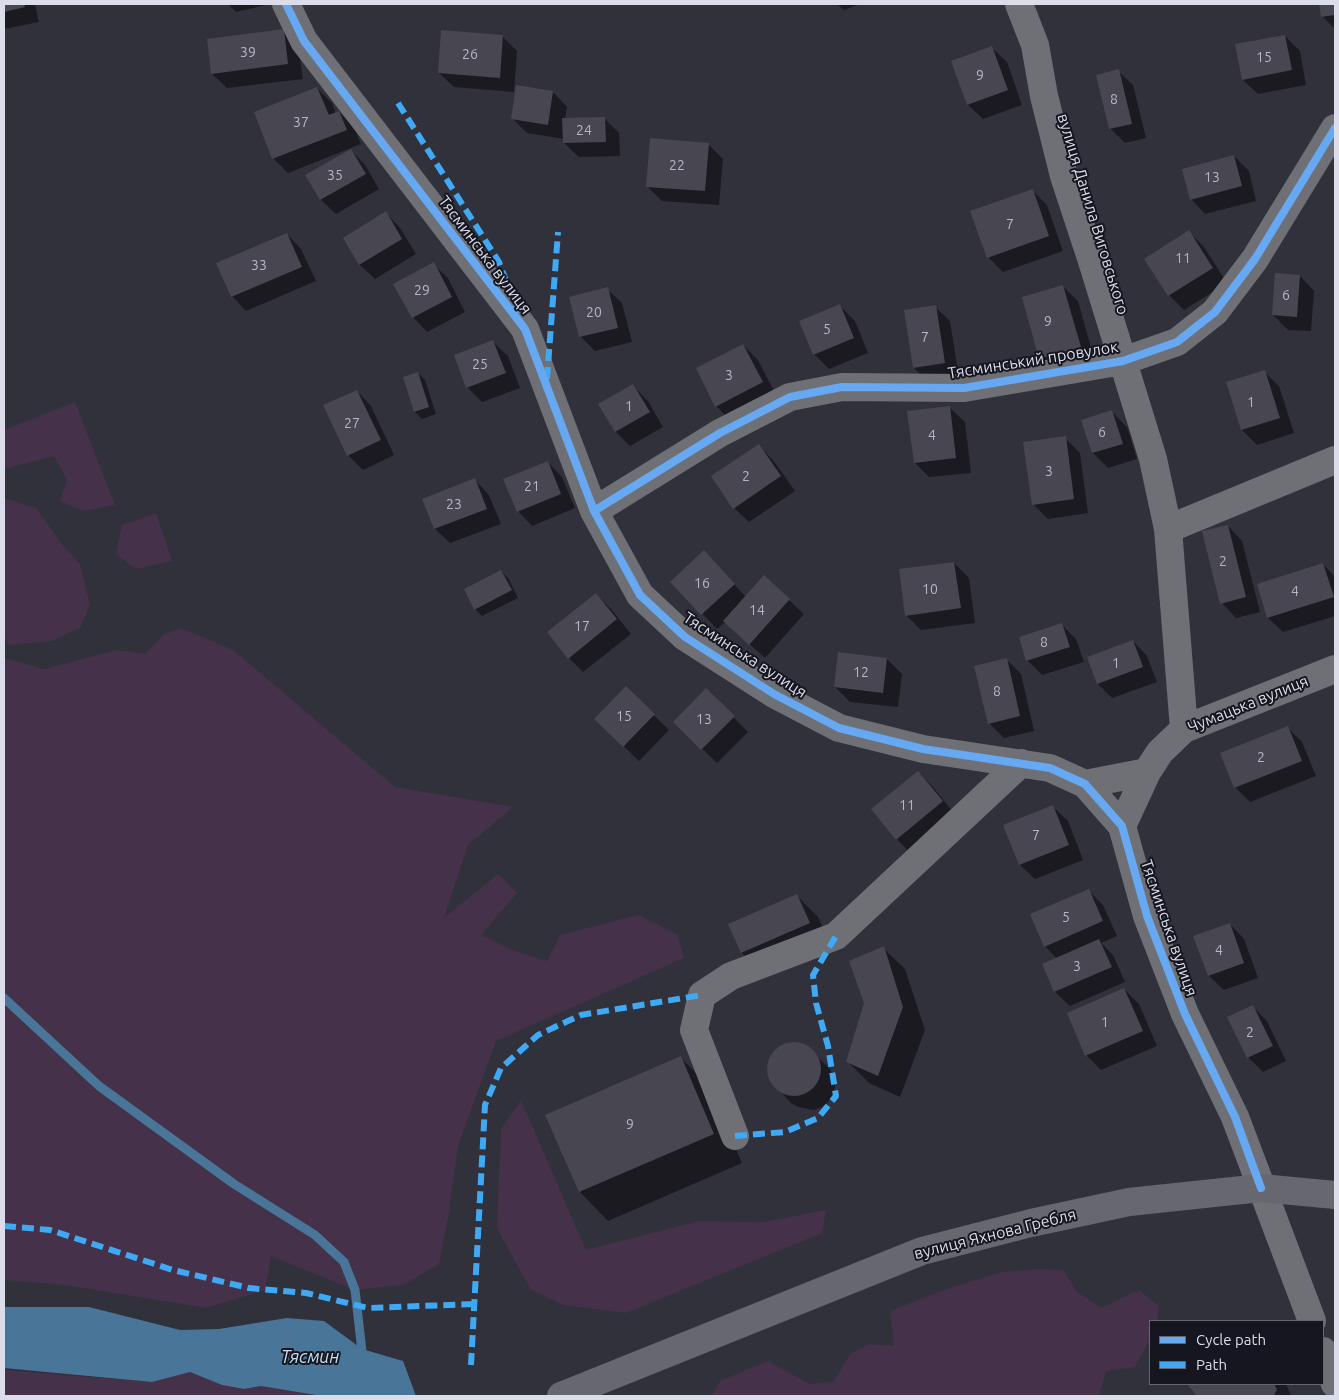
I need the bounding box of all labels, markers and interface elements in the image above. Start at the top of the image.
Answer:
house number: 39 [240,44,256,60]
house number: 26 [462,46,478,62]
house number: 15 [1256,49,1272,65]
house number: 9 [976,67,984,83]
house number: 8 [1110,91,1118,107]
street label: вулиця Данила Виговського [1053,111,1133,317]
house number: 37 [293,114,309,130]
house number: 24 [576,122,592,138]
house number: 22 [669,157,685,173]
house number: 35 [327,167,343,183]
house number: 13 [1204,169,1220,185]
street label: Тясминська вулиця [434,192,536,318]
house number: 7 [1006,216,1014,232]
house number: 11 [1175,250,1191,266]
house number: 33 [251,257,267,273]
house number: 29 [414,282,430,298]
house number: 6 [1282,287,1290,303]
house number: 20 [586,304,602,320]
house number: 9 [1044,313,1052,329]
house number: 5 [823,321,831,337]
house number: 7 [921,329,929,345]
street label: Тясминський провулок [946,337,1120,383]
house number: 25 [472,356,488,372]
house number: 3 [725,367,733,383]
house number: 1 [1247,394,1255,410]
house number: 1 [625,398,633,414]
house number: 27 [344,415,360,431]
house number: 6 [1098,424,1106,440]
house number: 4 [928,427,936,443]
house number: 3 [1045,463,1053,479]
house number: 2 [742,468,750,484]
house number: 21 [524,478,540,494]
house number: 23 [446,496,462,512]
house number: 2 [1219,553,1227,569]
house number: 16 [694,575,710,591]
house number: 10 [922,581,938,597]
house number: 4 [1291,583,1299,599]
house number: 14 [749,602,765,618]
street label: Тясминська вулиця [680,608,810,702]
house number: 17 [574,618,590,634]
house number: 8 [1040,634,1048,650]
house number: 1 [1112,655,1120,671]
house number: 12 [853,664,869,680]
street label: Чумацька вулиця [1185,671,1311,737]
house number: 8 [993,683,1001,699]
house number: 15 [616,708,632,724]
house number: 13 [696,711,712,727]
house number: 2 [1257,749,1265,765]
house number: 11 [899,797,915,813]
house number: 7 [1032,827,1040,843]
street label: Тясминська вулиця [1137,857,1201,999]
house number: 5 [1062,909,1070,925]
house number: 4 [1215,942,1223,958]
house number: 3 [1073,958,1081,974]
house number: 1 [1101,1014,1109,1030]
house number: 2 [1246,1024,1254,1040]
house number: 9 [626,1116,634,1132]
street label: вулиця Яхнова Гребля [912,1205,1078,1263]
legend [1149,1320,1324,1385]
text: Cycle path [1196,1331,1266,1348]
water label: Тясмин [281,1346,339,1368]
text: Path [1196,1356,1227,1373]

